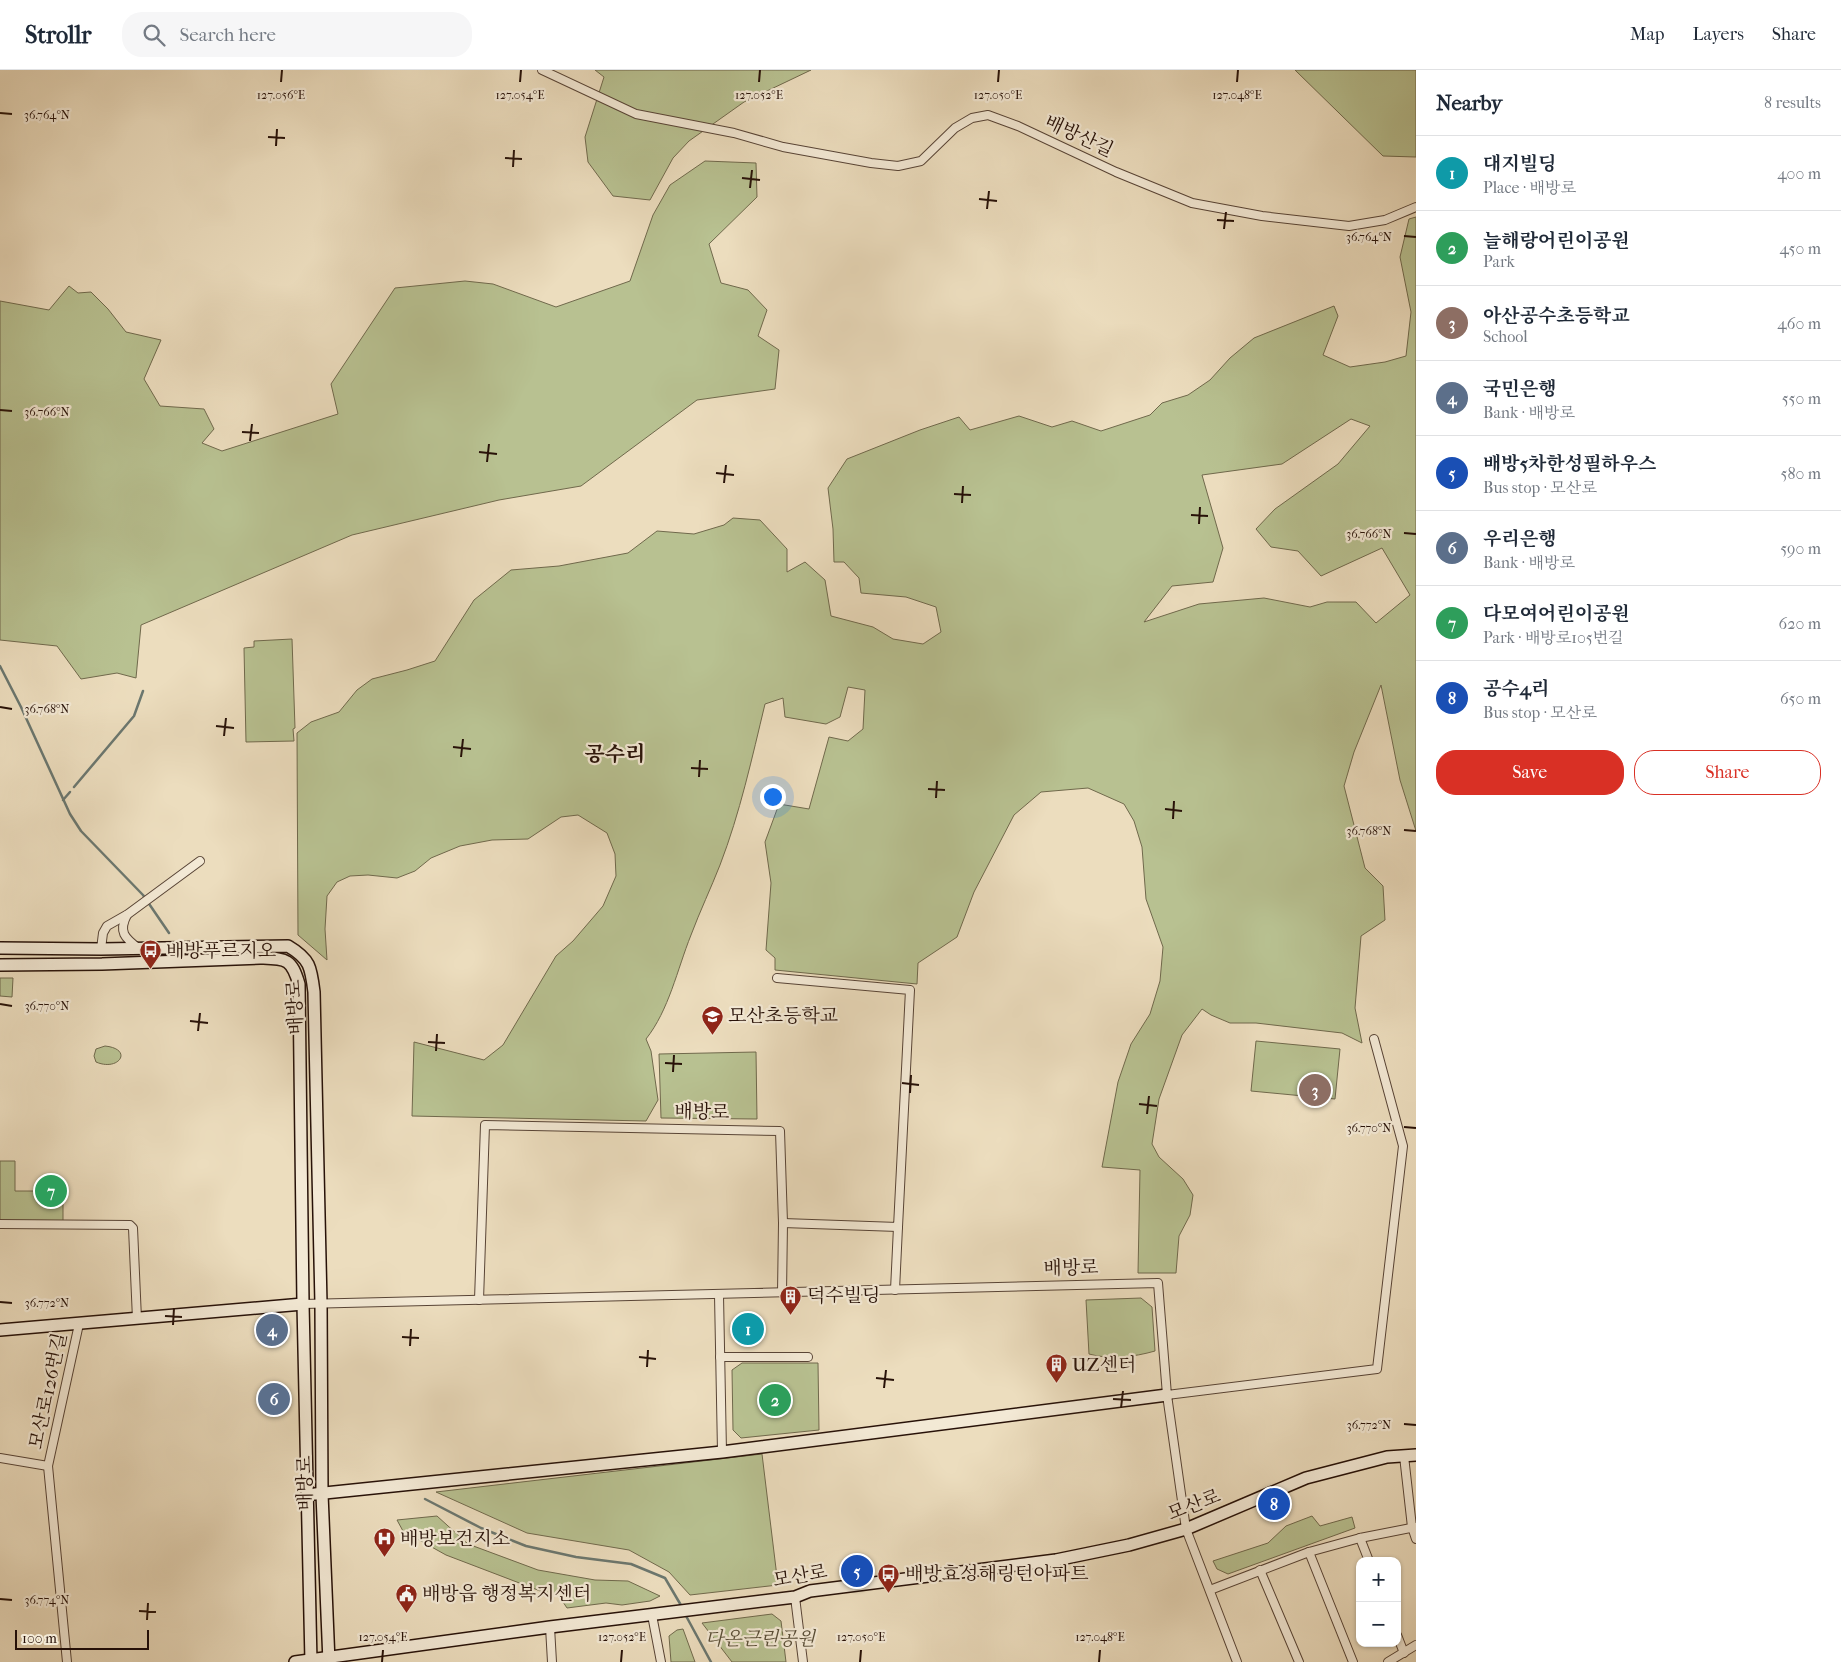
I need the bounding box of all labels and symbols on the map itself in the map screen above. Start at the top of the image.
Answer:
text: 127.056°E [257,88,305,102]
text: 127.054°E [496,88,544,102]
text: 127.052°E [735,88,783,102]
text: 127.050°E [974,88,1022,102]
text: 127.048°E [1212,88,1262,102]
text: 36.764°N [24,108,70,122]
street label: 배방산길 [1041,111,1117,161]
text: 36.764°N [1346,230,1392,244]
text: 36.766°N [24,405,70,419]
text: 36.766°N [1346,527,1392,541]
text: 36.768°N [25,702,69,716]
district label: 공수리 [585,742,645,766]
your location [760,784,786,810]
text: 36.768°N [1347,824,1391,838]
bus stop icon: 배방푸르지오 [138,939,162,970]
place label: 배방푸르지오 [166,940,276,962]
street label: 배방로 [283,979,307,1035]
text: 36.770°N [25,999,69,1013]
school or university icon: 모산초등학교 [700,1004,724,1035]
place label: 모산초등학교 [728,1005,838,1027]
pin: 3 [1299,1071,1331,1109]
street label: 배방로 [674,1101,730,1123]
text: 36.770°N [1347,1121,1391,1135]
pin: 7 [35,1172,67,1210]
street label: 배방로 [1043,1257,1099,1279]
building icon: 덕수빌딩 [779,1284,803,1315]
place label: 덕수빌딩 [807,1285,880,1307]
text: 36.772°N [25,1296,69,1310]
pin: 1 [732,1310,764,1348]
pin: 4 [256,1311,288,1349]
street label: 모산로126번길 [25,1331,71,1451]
building icon: UZ센터 [1044,1353,1068,1384]
place label: UZ센터 [1072,1354,1136,1376]
pin: 6 [258,1380,290,1418]
pin: 2 [759,1381,791,1419]
text: 36.772°N [1347,1418,1391,1432]
street label: 배방로 [294,1455,316,1511]
street label: 모산로 [1164,1485,1224,1525]
pin: 8 [1258,1485,1290,1523]
hospital icon: 배방보건지소 [372,1527,396,1558]
place label: 배방보건지소 [400,1528,510,1550]
pin: 5 [841,1552,873,1590]
street label: 모산로 [771,1560,829,1592]
bus stop icon: 배방효성해링턴아파트 [877,1562,901,1593]
place label: 배방효성해링턴아파트 [905,1563,1089,1585]
public building icon: 배방읍 행정복지센터 [394,1582,418,1613]
place label: 배방읍 행정복지센터 [422,1583,591,1605]
text: 36.774°N [25,1593,69,1607]
scale bar [15,1627,149,1650]
park label: 다온근린공원 [705,1628,817,1650]
text: 127.054°E [359,1630,407,1644]
text: 127.052°E [598,1630,646,1644]
text: 127.050°E [837,1630,885,1644]
text: 127.048°E [1075,1630,1125,1644]

